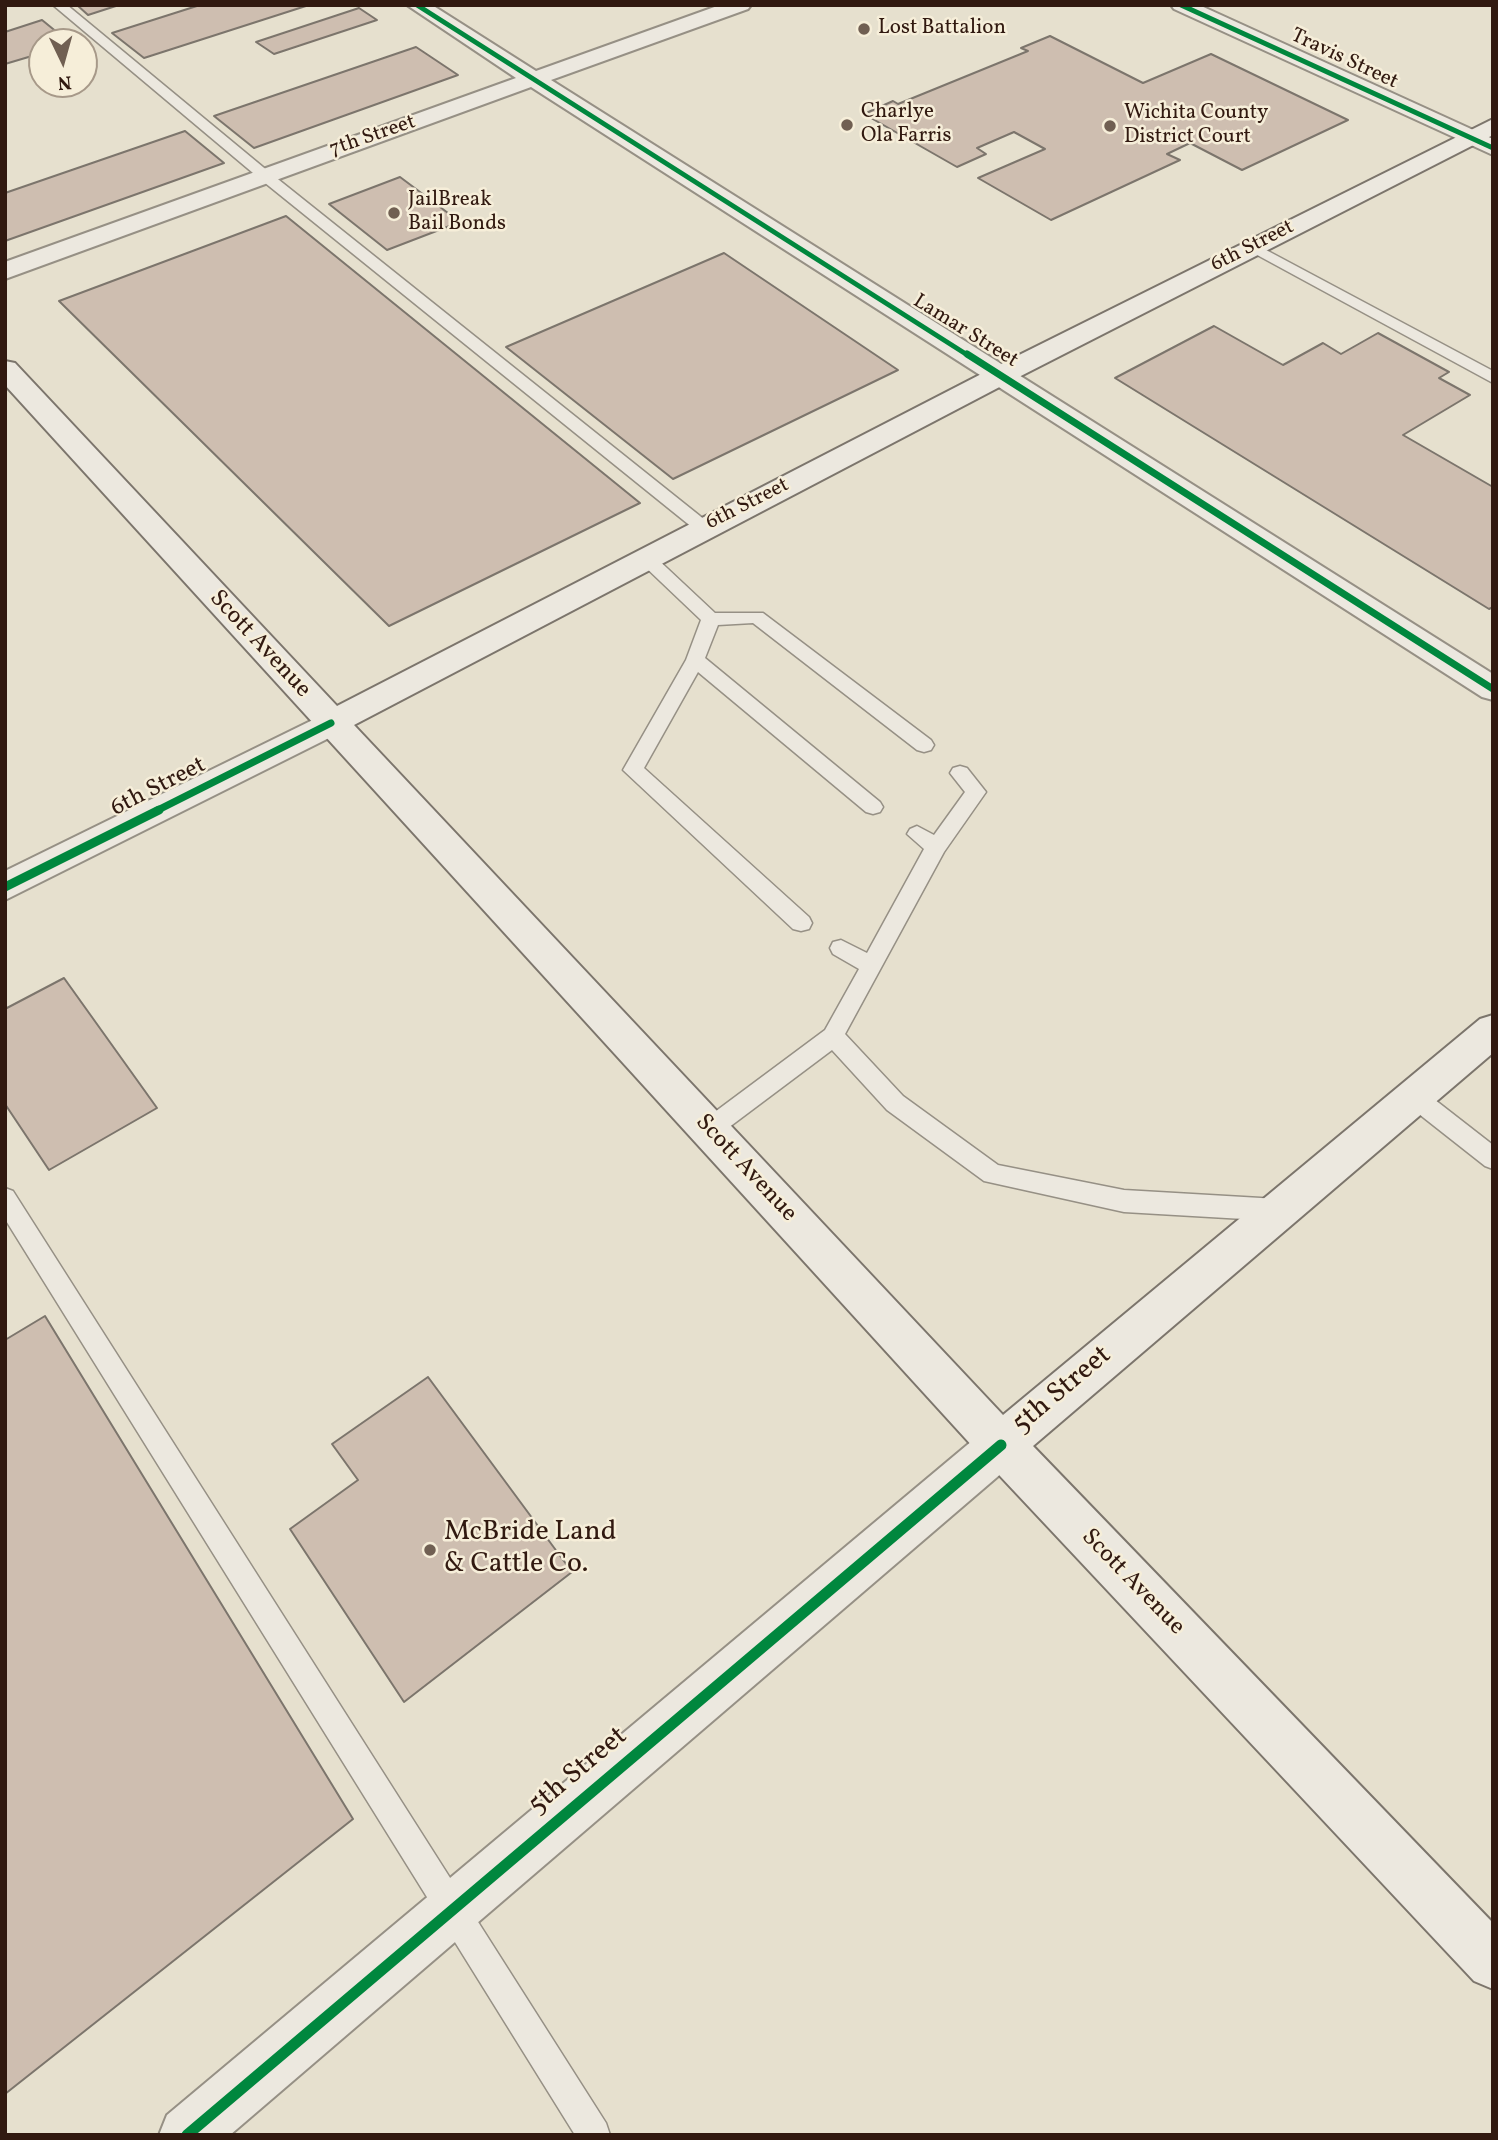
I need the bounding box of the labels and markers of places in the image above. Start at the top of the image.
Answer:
place label: Lost Battalion [878,16,1006,42]
marker: Lost Battalion [856,21,872,37]
place label: Charlye Ola Farris [861,100,951,150]
place label: Wichita County District Court [1124,101,1268,151]
marker: Charlye Ola Farris [839,117,855,133]
marker: Wichita County District Court [1102,118,1118,134]
place label: JailBreak Bail Bonds [408,188,506,238]
marker: JailBreak Bail Bonds [386,205,402,221]
place label: McBride Land & Cattle Co. [444,1517,616,1583]
marker: McBride Land & Cattle Co. [422,1542,438,1558]

